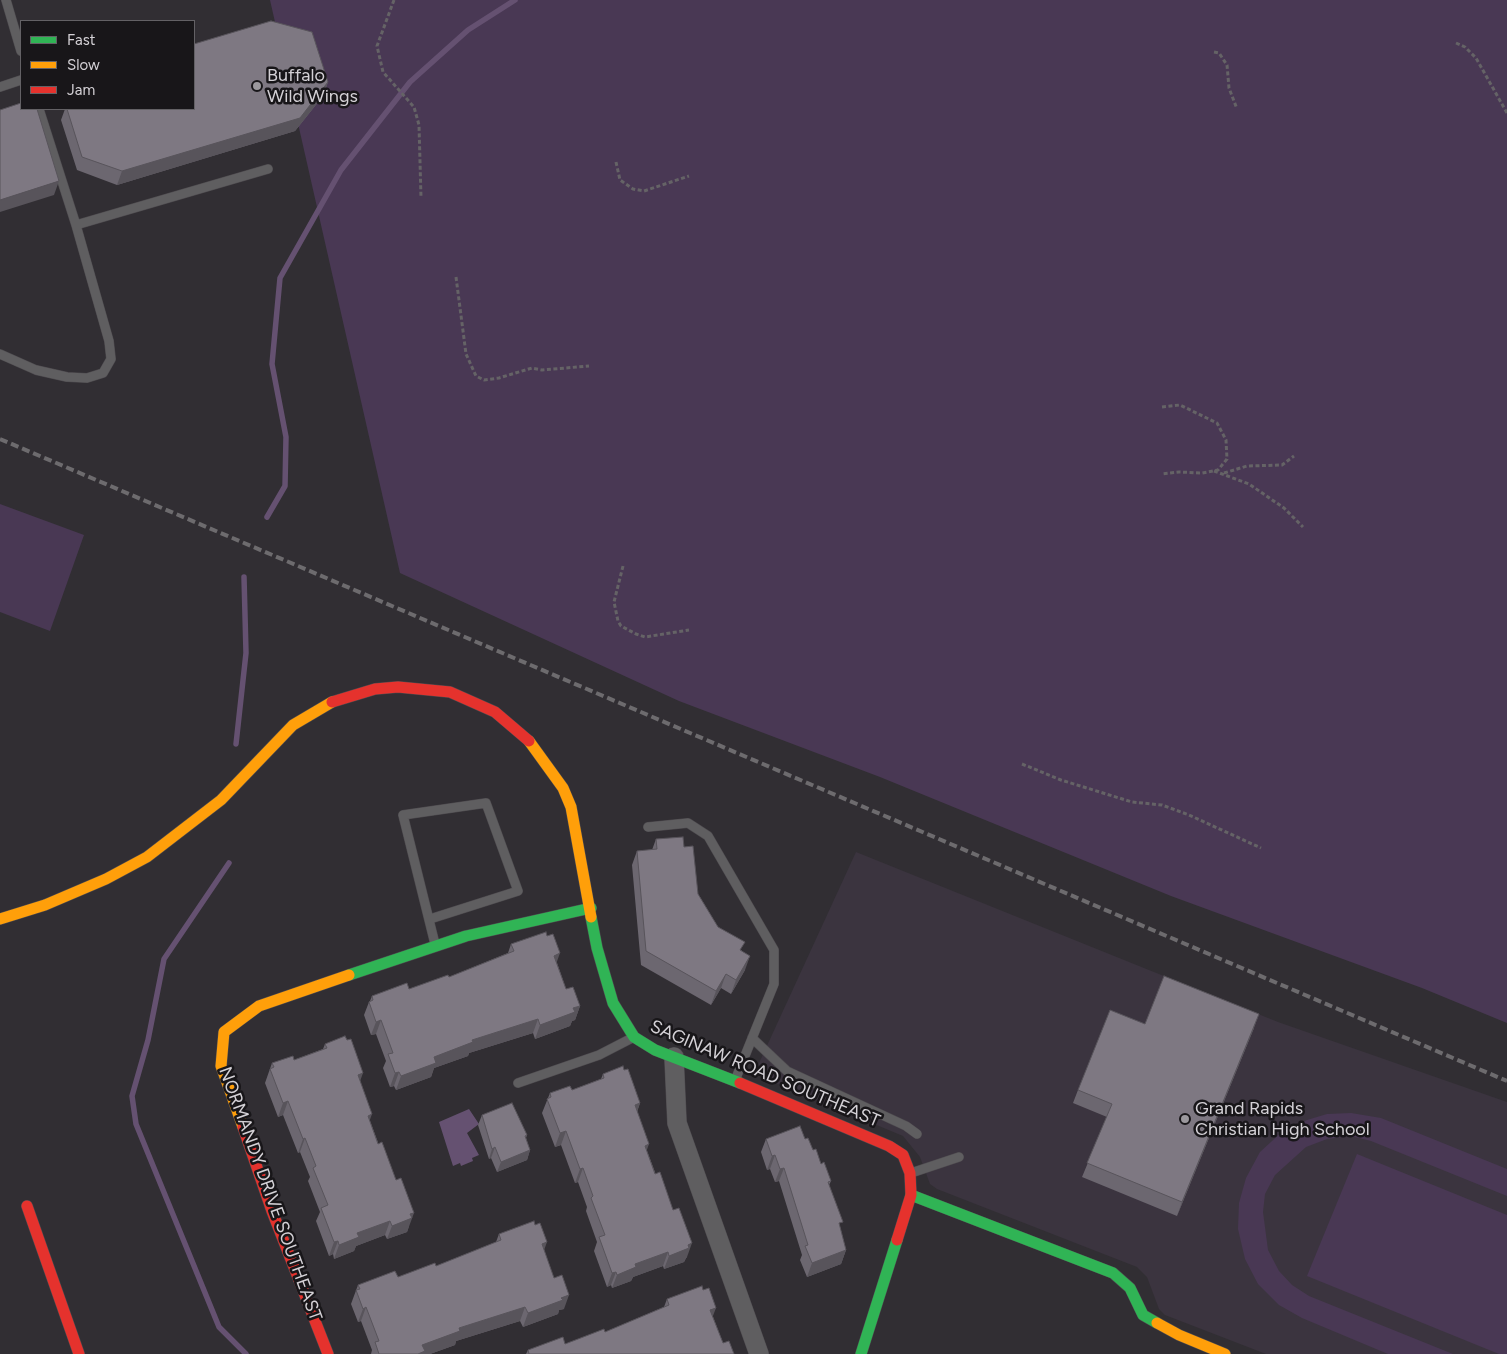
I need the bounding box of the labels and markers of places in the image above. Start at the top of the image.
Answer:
place label: Buffalo Wild Wings [267,65,358,108]
marker: Buffalo Wild Wings [251,80,263,92]
place label: Grand Rapids Christian High School [1195,1098,1370,1140]
marker: Grand Rapids Christian High School [1179,1113,1191,1125]

